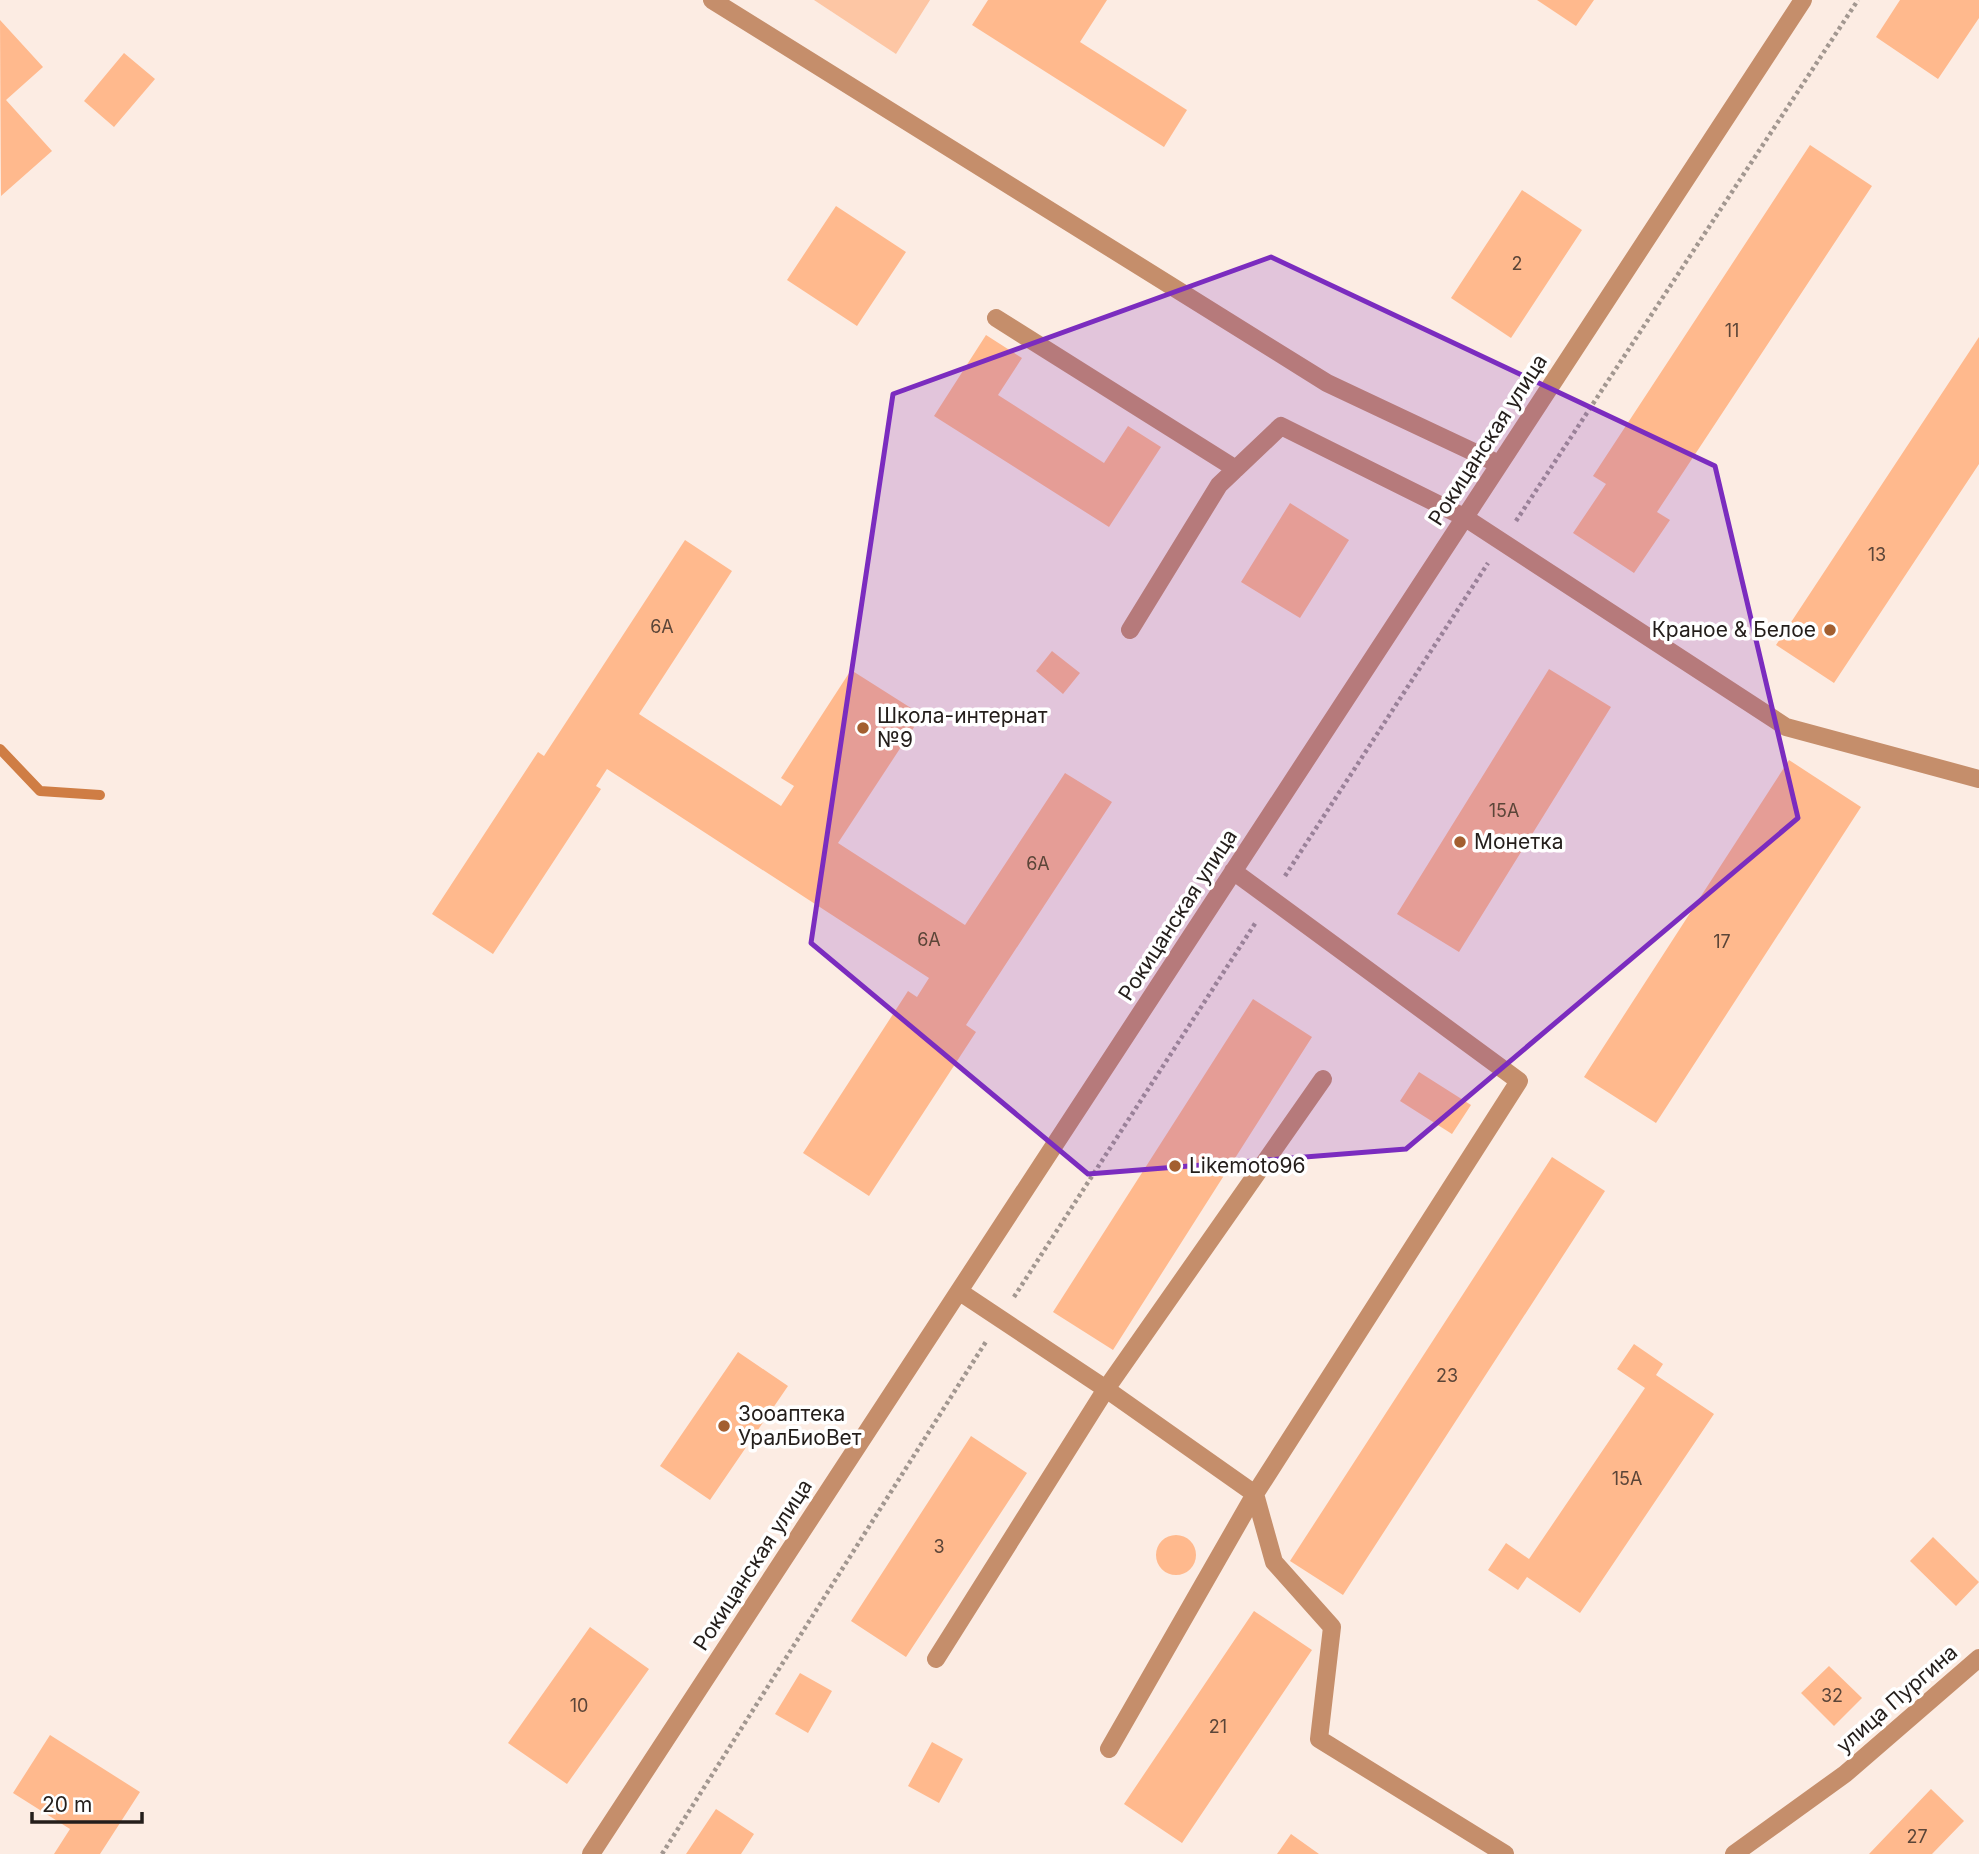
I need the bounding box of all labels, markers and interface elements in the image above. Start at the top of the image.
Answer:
house number: 2 [1512,253,1522,274]
house number: 11 [1725,320,1739,341]
street label: Рокицанская улица [1423,350,1552,530]
house number: 13 [1868,544,1886,565]
house number: 6А [650,616,674,637]
place label: Краное & Белое [1652,617,1816,642]
marker: Краное & Белое [1822,622,1838,638]
place label: Школа-интернат №9 [877,703,1048,752]
marker: Школа-интернат №9 [855,720,871,736]
house number: 15А [1489,800,1519,821]
street label: Рокицанская улица [1113,825,1242,1005]
place label: Монетка [1474,829,1564,854]
marker: Монетка [1452,834,1468,850]
house number: 6А [1026,853,1050,874]
house number: 6А [917,929,941,950]
house number: 17 [1713,931,1731,952]
place label: Likemoto96 [1189,1153,1306,1178]
marker: Likemoto96 [1167,1158,1183,1174]
house number: 23 [1436,1365,1458,1386]
place label: Зооаптека УралБиоВет [738,1401,862,1450]
marker: Зооаптека УралБиоВет [716,1418,732,1434]
house number: 15А [1612,1468,1642,1489]
street label: Рокицанская улица [688,1475,817,1655]
house number: 3 [933,1536,945,1557]
street label: улица Пургина [1831,1639,1962,1758]
house number: 32 [1821,1685,1843,1706]
house number: 10 [570,1695,588,1716]
house number: 21 [1209,1716,1227,1737]
scale bar [32,1780,142,1824]
text: 20 m [42,1792,92,1817]
house number: 27 [1906,1826,1928,1847]

